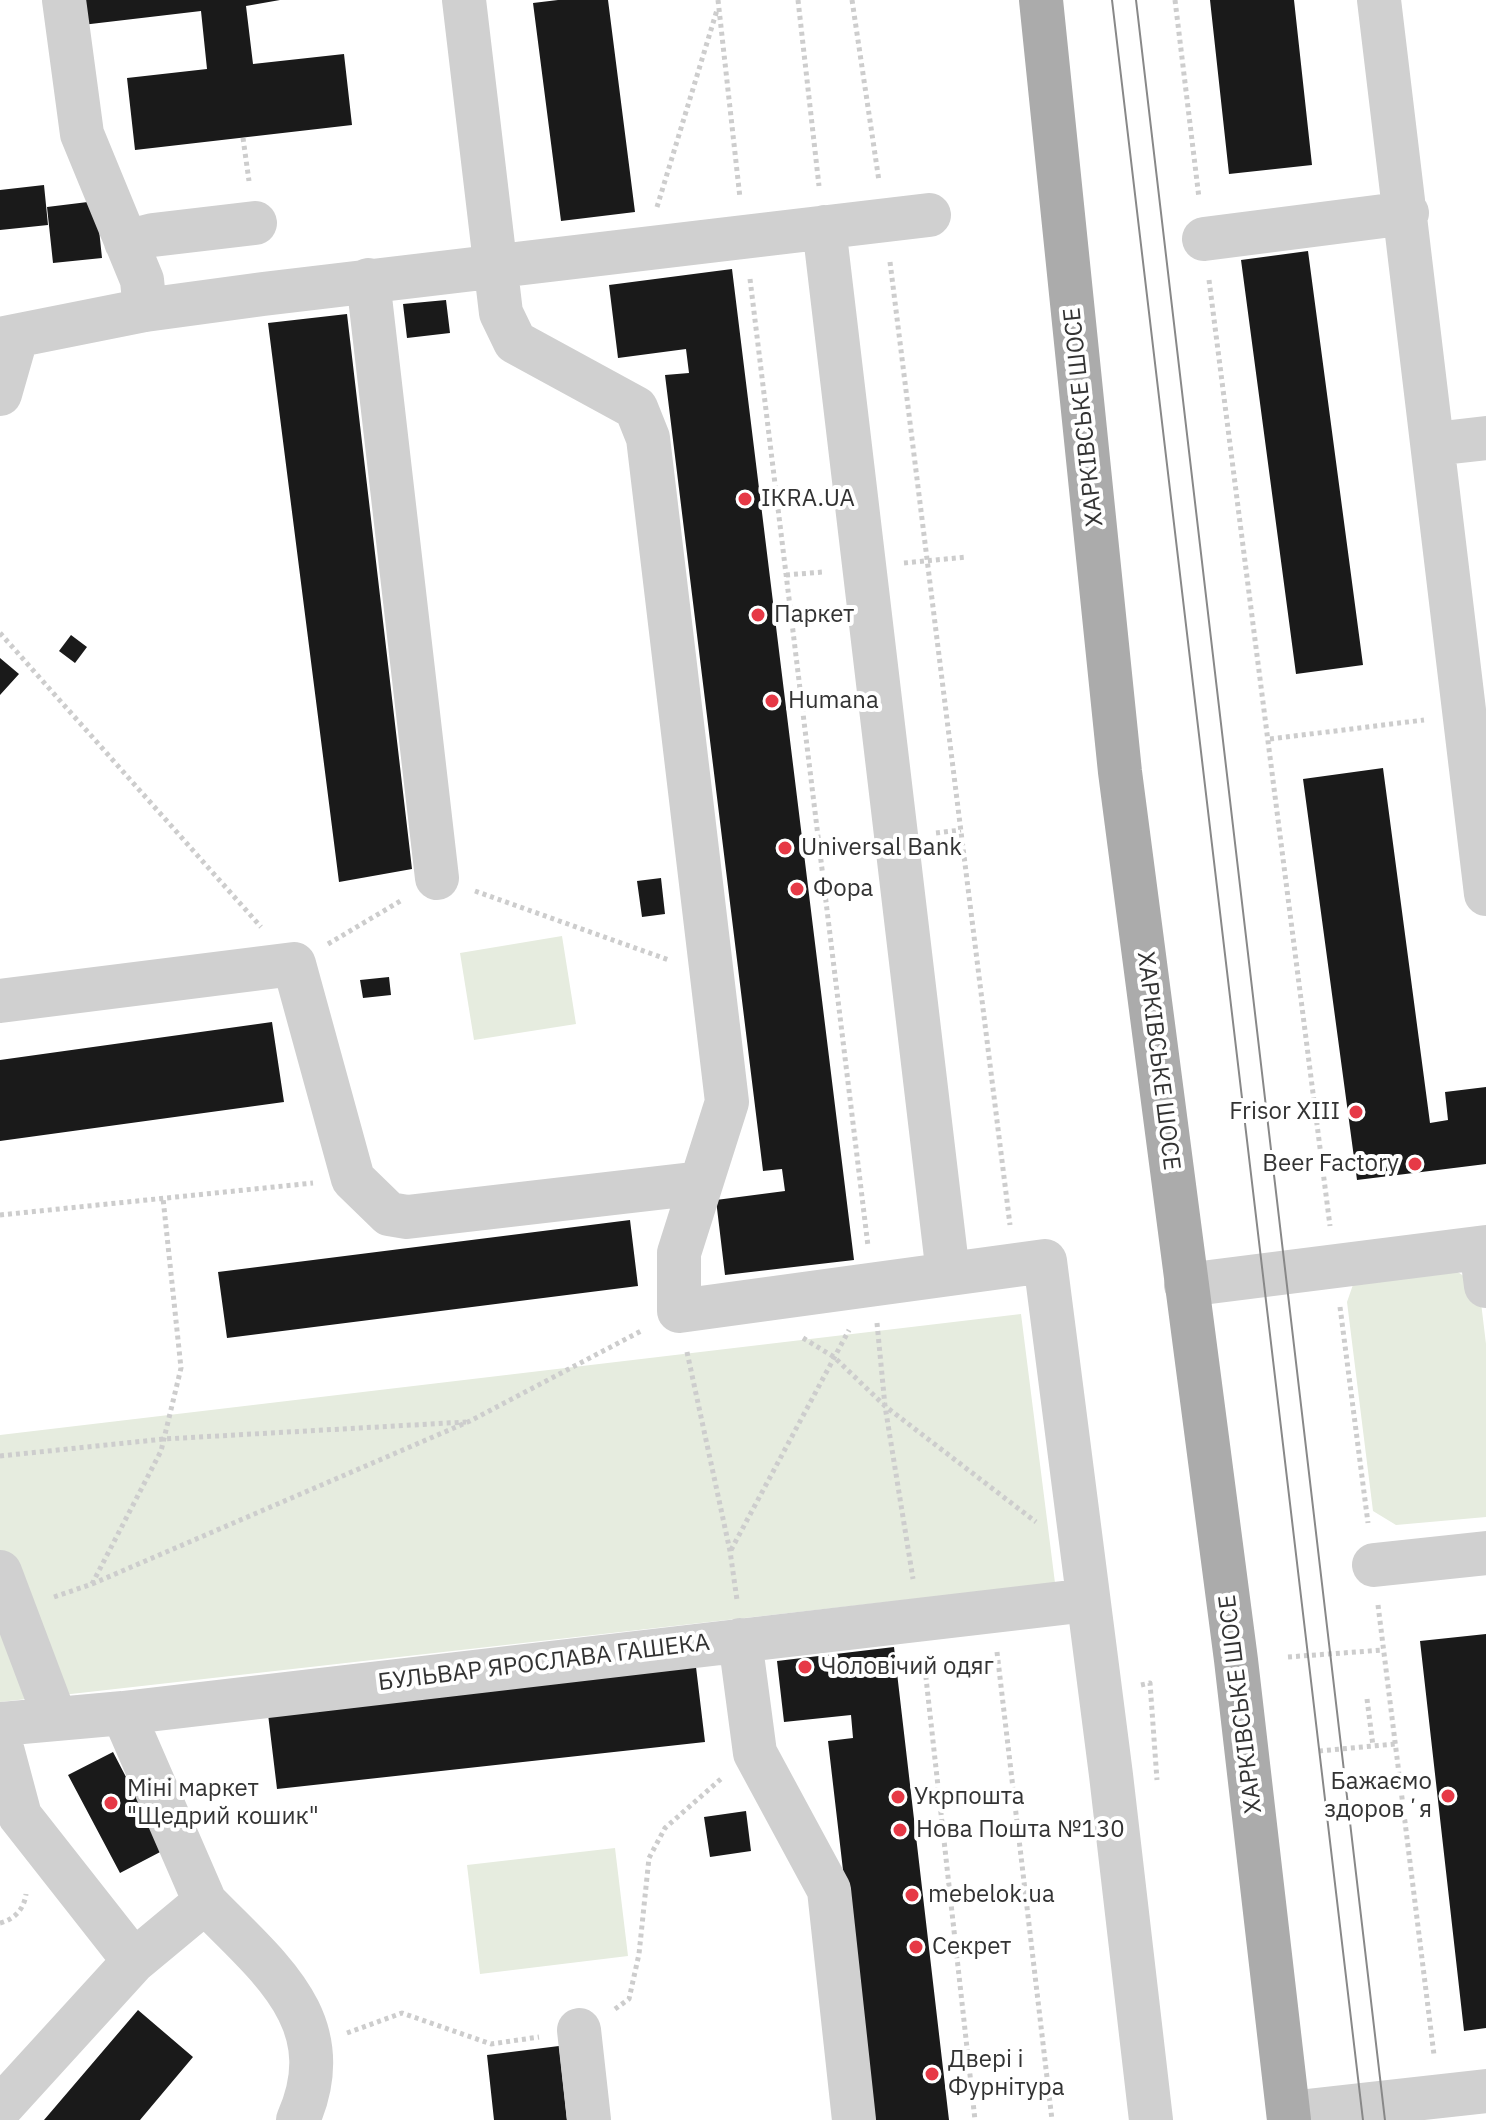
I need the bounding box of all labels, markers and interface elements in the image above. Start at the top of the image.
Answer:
street label: ХАРКІВСЬКЕ ШОСЕ [1058,306,1110,528]
place label: ІКRA.UA [761,485,855,513]
marker: ІКRA.UA [736,490,754,508]
place label: Паркет [774,601,854,629]
marker: Паркет [749,606,767,624]
place label: Humana [788,687,879,715]
marker: Humana [763,692,781,710]
place label: Universal Bank [801,834,962,862]
marker: Universal Bank [776,839,794,857]
place label: Фора [813,875,873,903]
marker: Фора [788,880,806,898]
street label: ХАРКІВСЬКЕ ШОСЕ [1130,950,1186,1172]
place label: Frisor XIII [1229,1098,1340,1126]
marker: Frisor XIII [1347,1103,1365,1121]
place label: Beer Factory [1262,1150,1399,1178]
marker: Beer Factory [1406,1155,1424,1173]
street label: ХАРКІВСЬКЕ ШОСЕ [1213,1593,1269,1815]
street label: БУЛЬВАР ЯРОСЛАВА ГАШЕКА [376,1628,712,1698]
place label: Чоловічий одяг [821,1653,994,1681]
marker: Чоловічий одяг [796,1658,814,1676]
place label: Бажаємо здоровʼя [1324,1768,1432,1824]
place label: Міні маркет "Щедрий кошик" [127,1775,319,1831]
place label: Укрпошта [914,1783,1025,1811]
marker: Бажаємо здоровʼя [1439,1787,1457,1805]
marker: Укрпошта [889,1788,907,1806]
marker: Міні маркет "Щедрий кошик" [102,1794,120,1812]
place label: Нова Пошта №130 [916,1816,1125,1844]
marker: Нова Пошта №130 [891,1821,909,1839]
place label: mebelok.ua [928,1881,1055,1909]
marker: mebelok.ua [903,1886,921,1904]
place label: Секрет [932,1933,1011,1961]
marker: Секрет [907,1938,925,1956]
place label: Двері і Фурнітура [948,2046,1065,2102]
marker: Двері і Фурнітура [923,2065,941,2083]

